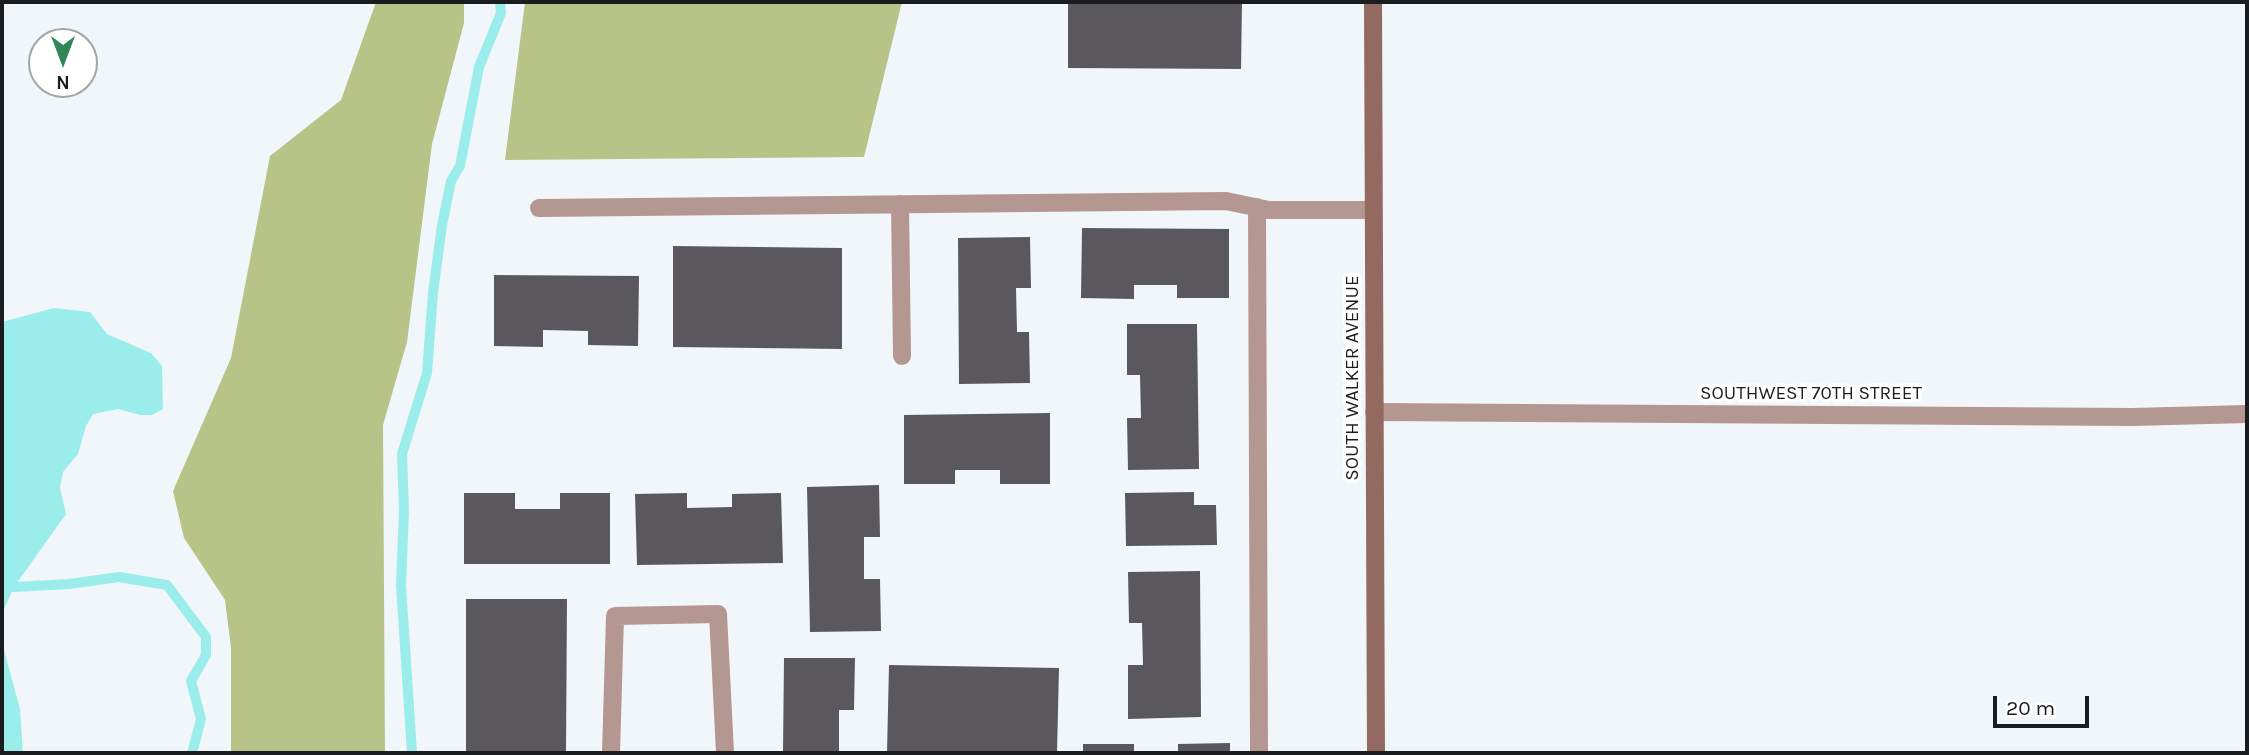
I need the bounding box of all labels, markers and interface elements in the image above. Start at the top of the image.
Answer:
north arrow [28,28,98,98]
text: N [56,71,70,93]
street label: SOUTH WALKER AVENUE [1342,275,1364,481]
street label: SOUTHWEST 70TH STREET [1700,383,1922,405]
scale bar [1997,682,2093,726]
text: 20 m [2006,696,2055,720]

